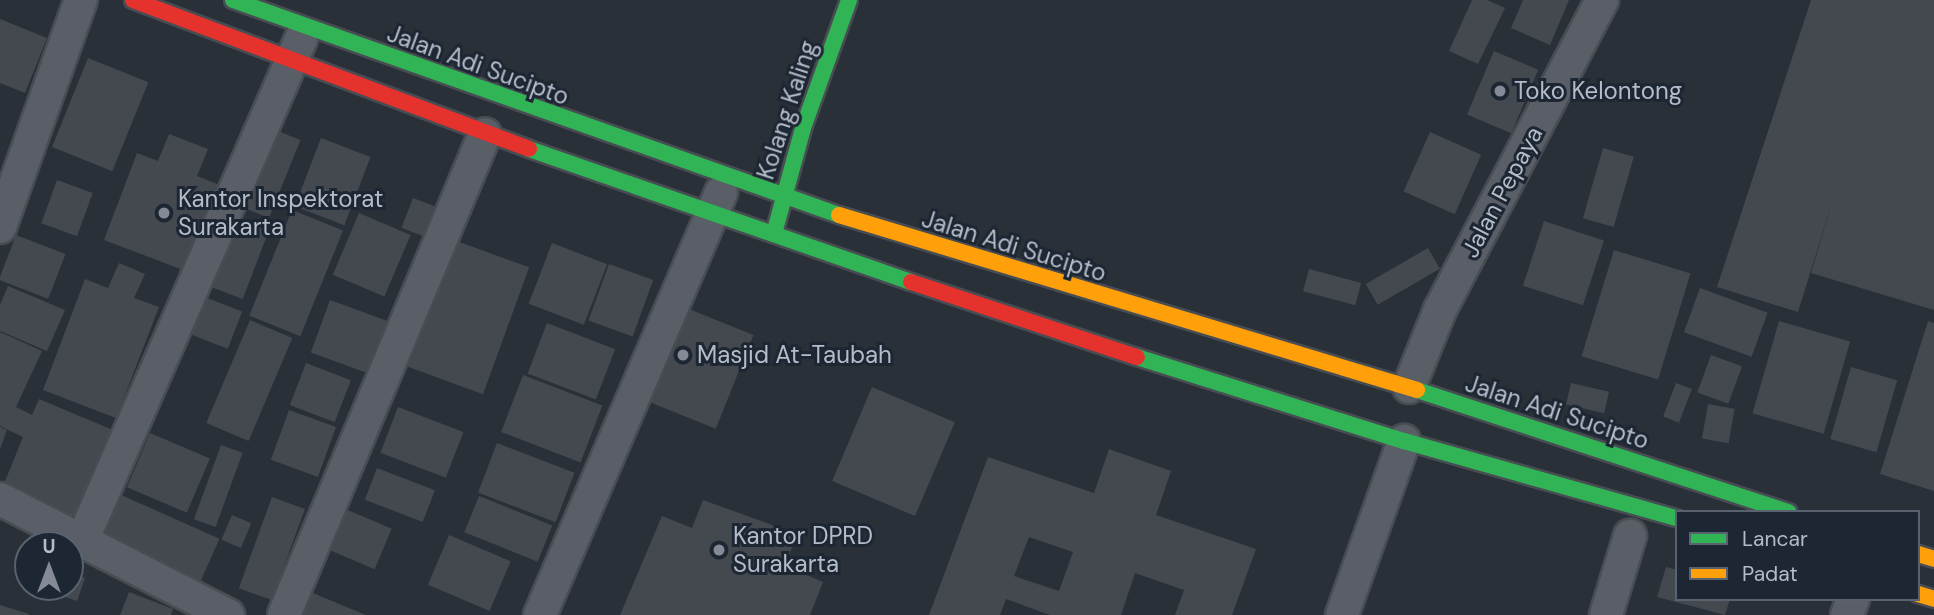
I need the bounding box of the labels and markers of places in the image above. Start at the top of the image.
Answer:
place label: Toko Kelontong [1514,77,1682,105]
marker: Toko Kelontong [1492,83,1508,99]
place label: Kantor Inspektorat Surakarta [178,185,383,241]
marker: Kantor Inspektorat Surakarta [156,205,172,221]
place label: Masjid At-Taubah [697,341,892,369]
marker: Masjid At-Taubah [675,347,691,363]
place label: Kantor DPRD Surakarta [733,522,873,578]
marker: Kantor DPRD Surakarta [711,542,727,558]

